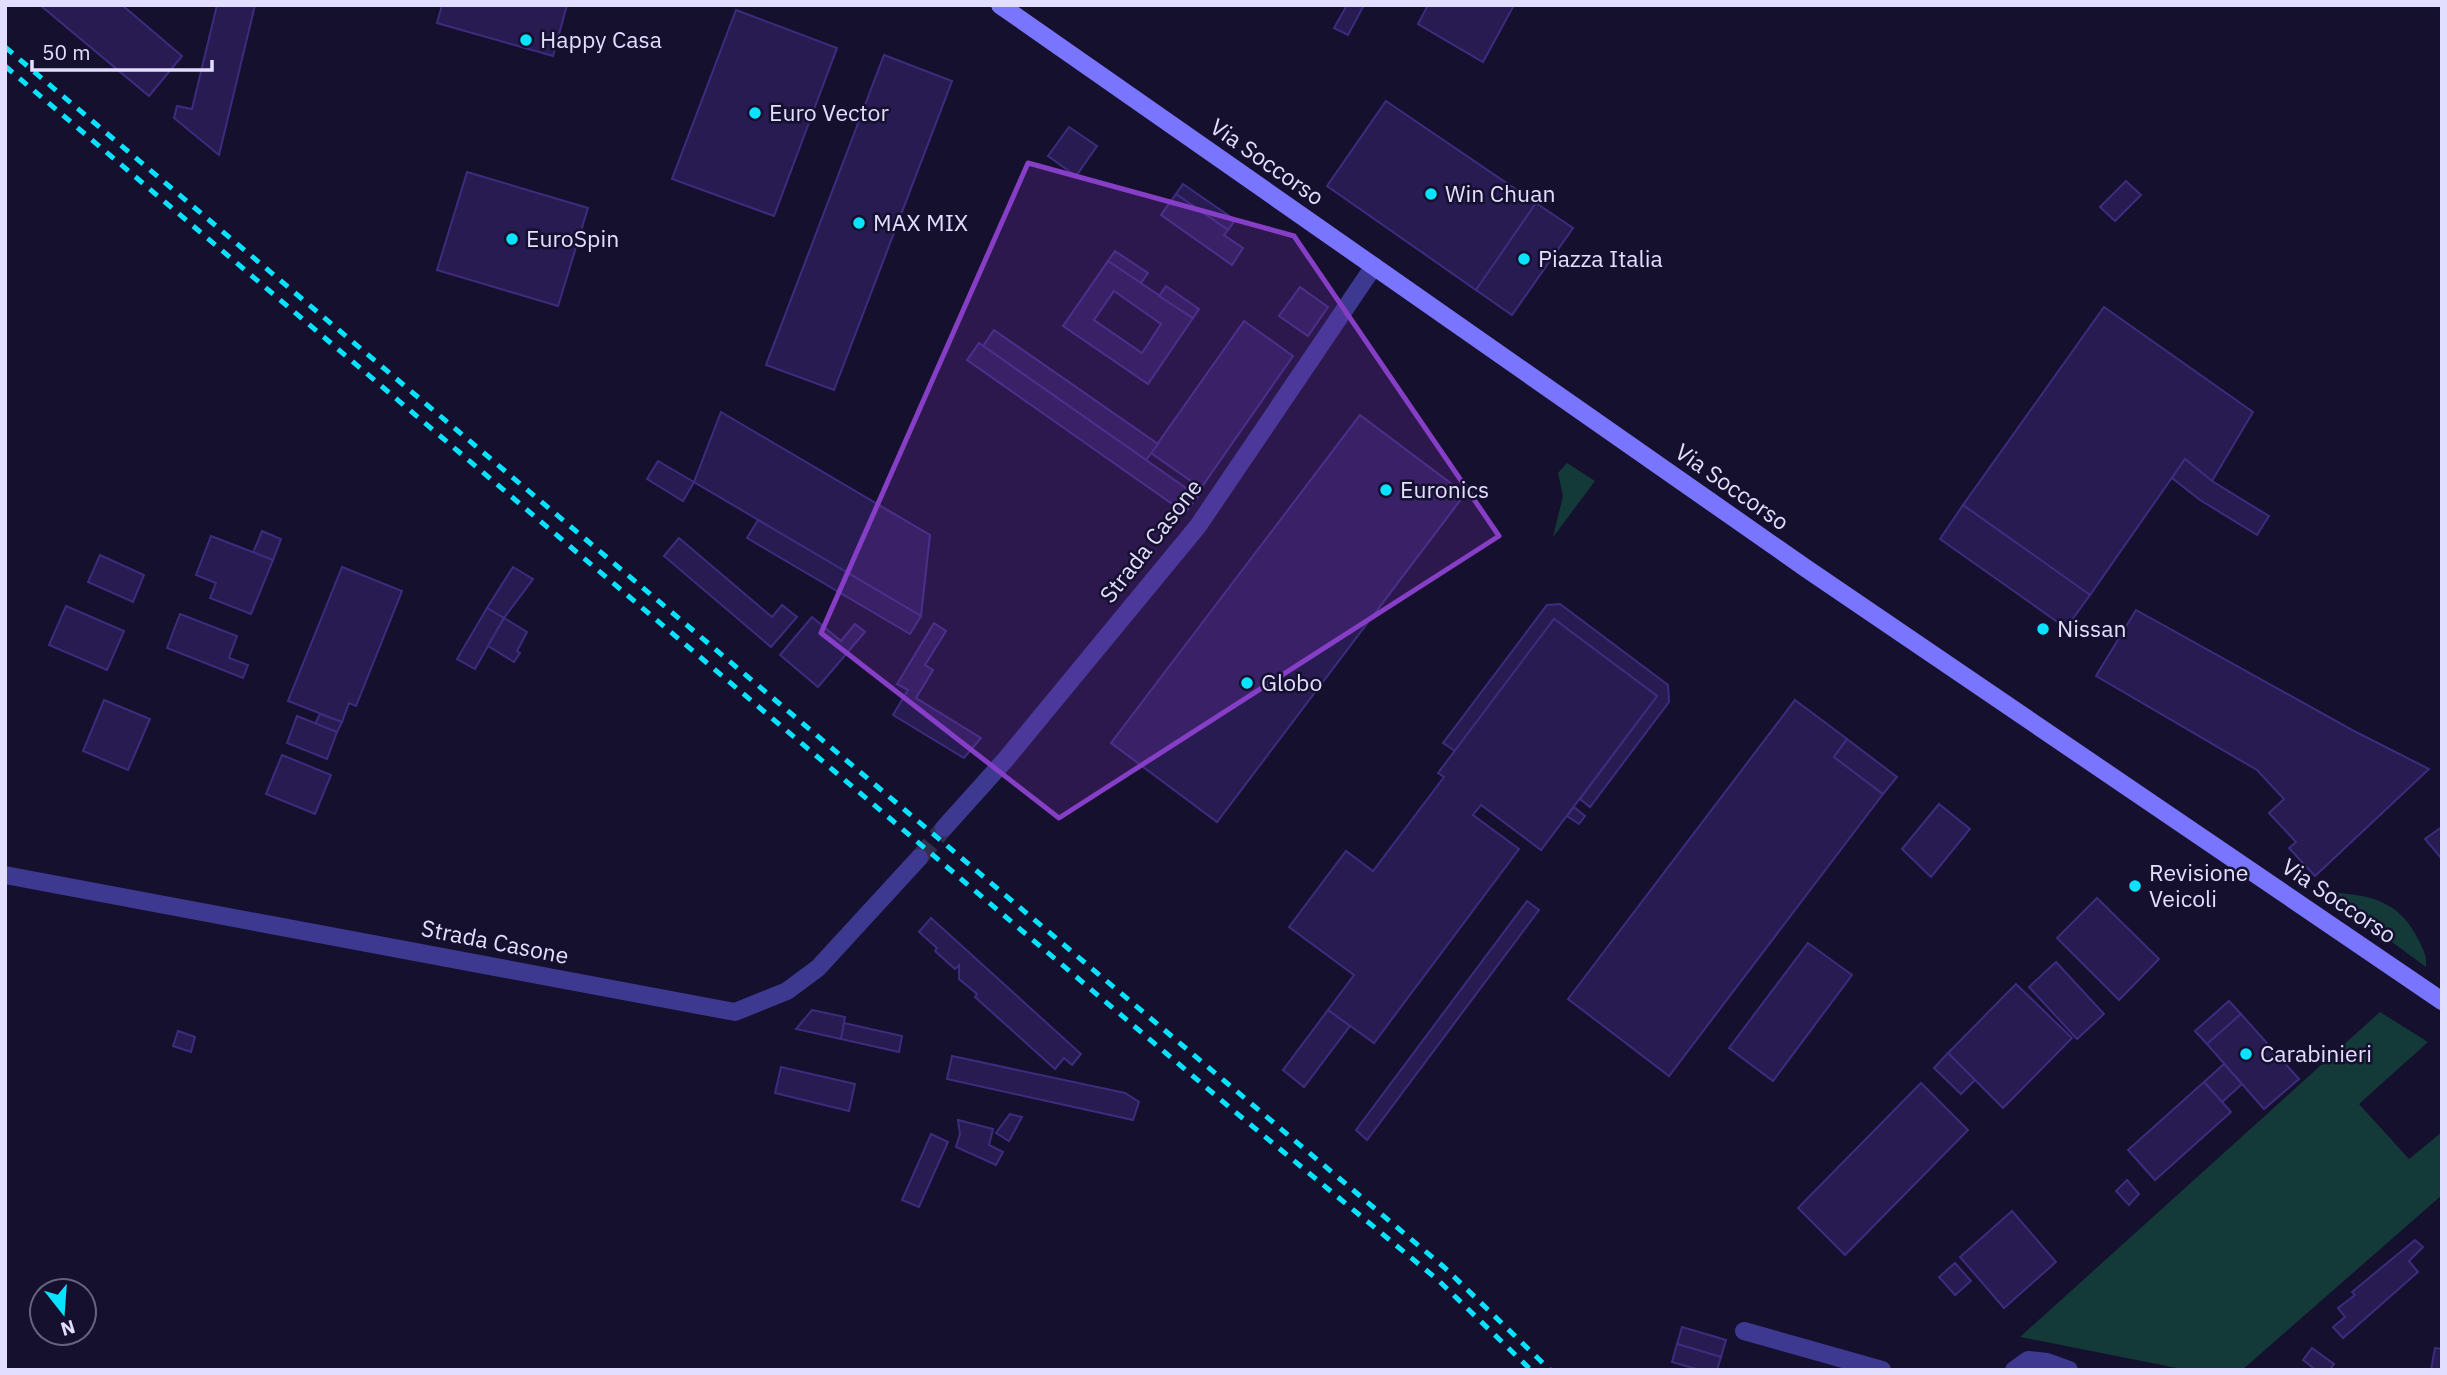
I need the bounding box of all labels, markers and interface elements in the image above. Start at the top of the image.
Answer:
place label: Happy Casa [540,24,662,54]
scale bar [32,28,212,72]
marker: Happy Casa [518,32,534,48]
text: 50 m [42,38,91,66]
place label: Euro Vector [769,97,889,127]
marker: Euro Vector [747,105,763,121]
street label: Via Soccorso [1205,111,1330,211]
place label: Win Chuan [1445,178,1556,208]
marker: Win Chuan [1423,186,1439,202]
place label: MAX MIX [873,207,968,237]
marker: MAX MIX [851,215,867,231]
place label: EuroSpin [526,223,619,253]
marker: EuroSpin [504,231,520,247]
place label: Piazza Italia [1538,243,1663,273]
marker: Piazza Italia [1516,251,1532,267]
street label: Via Soccorso [1670,436,1795,536]
street label: Strada Casone [1092,472,1208,609]
place label: Euronics [1400,474,1489,504]
marker: Euronics [1378,482,1394,498]
place label: Nissan [2057,613,2127,643]
marker: Nissan [2035,621,2051,637]
place label: Globo [1261,667,1322,697]
marker: Globo [1239,675,1255,691]
street label: Via Soccorso [2276,851,2403,950]
place label: Revisione Veicoli [2149,857,2248,913]
marker: Revisione Veicoli [2127,878,2143,894]
street label: Strada Casone [419,912,571,970]
place label: Carabinieri [2260,1038,2372,1068]
marker: Carabinieri [2238,1046,2254,1062]
north arrow [28,1277,98,1347]
text: N [58,1315,78,1342]

